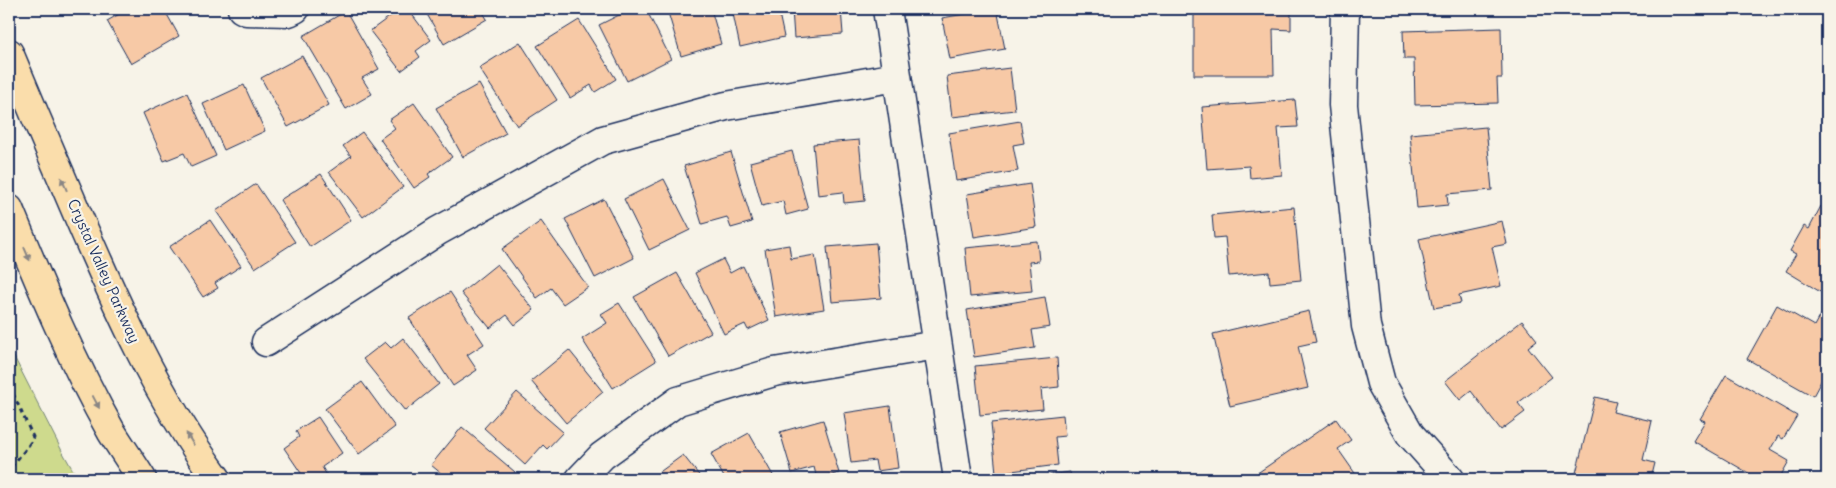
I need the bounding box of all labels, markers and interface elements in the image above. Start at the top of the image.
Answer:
one-way arrow [60,177,68,191]
street label: Crystal Valley Parkway [64,196,144,346]
one-way arrow [24,247,32,262]
one-way arrow [92,394,100,409]
one-way arrow [185,432,195,446]

